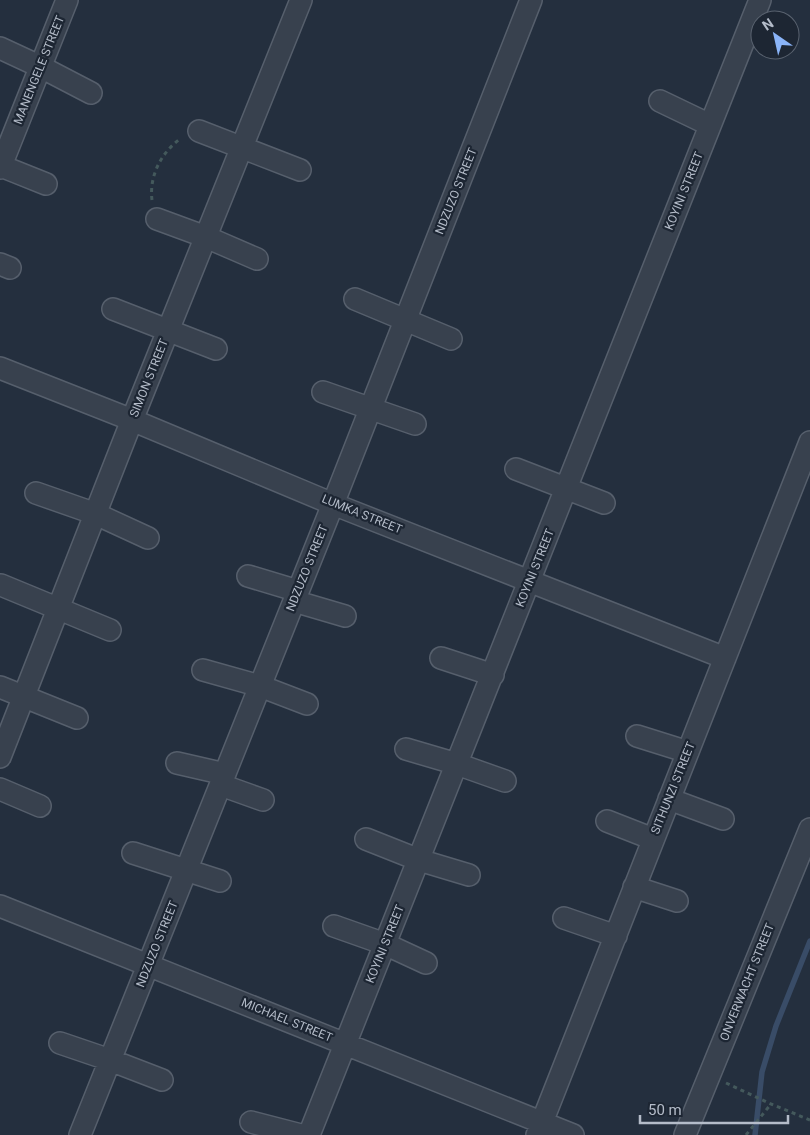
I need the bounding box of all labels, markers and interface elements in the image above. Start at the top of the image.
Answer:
north arrow [750,10,800,60]
street label: MANENGELE STREET [11,14,67,126]
text: N [759,15,776,34]
street label: NDZUZO STREET [432,146,480,236]
street label: KOYINI STREET [662,150,706,232]
street label: SIMON STREET [127,337,171,419]
street label: LUMKA STREET [320,492,404,536]
street label: NDZUZO STREET [283,523,331,613]
street label: KOYINI STREET [513,527,557,609]
street label: SITHUNZI STREET [648,740,698,836]
street label: NDZUZO STREET [133,899,181,989]
street label: KOYINI STREET [363,903,407,985]
street label: ONVERWACHT STREET [717,921,777,1043]
street label: MICHAEL STREET [239,995,335,1045]
scale bar [640,1092,788,1124]
text: 50 m [648,1101,682,1119]

